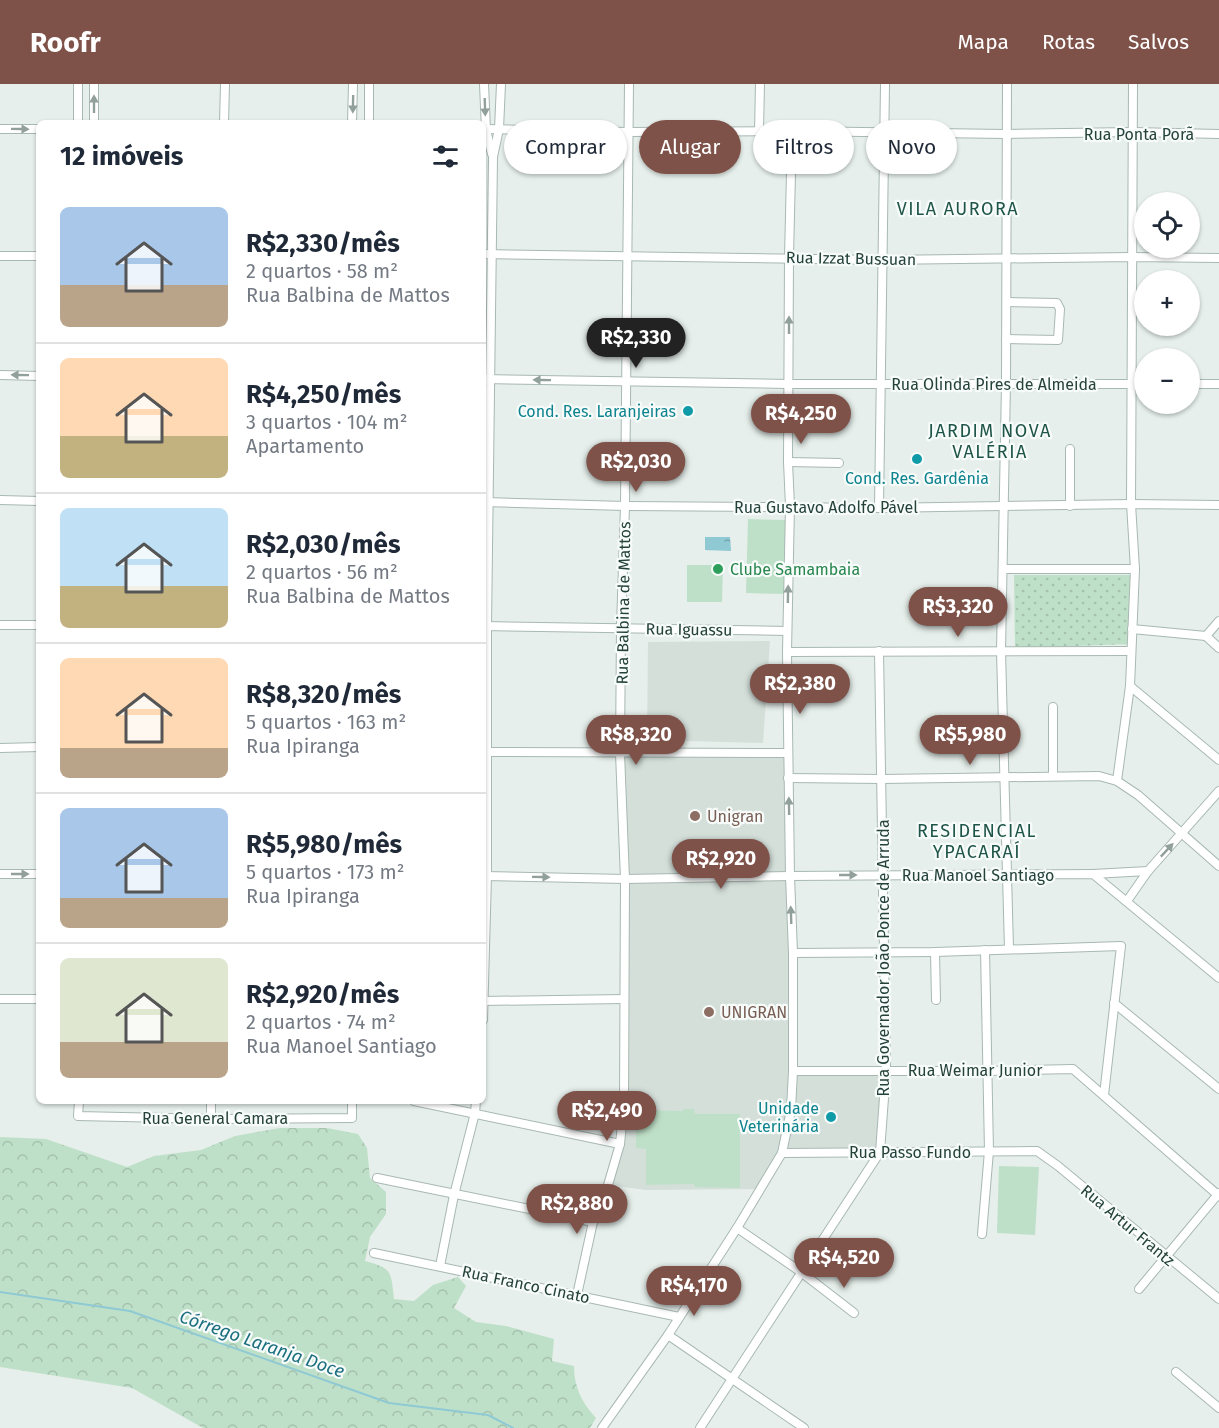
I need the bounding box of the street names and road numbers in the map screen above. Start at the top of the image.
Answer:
street label: Rua Ponta Porã [1084,125,1194,144]
street label: Rua Izzat Bussuan [786,248,916,269]
street label: Rua Olinda Pires de Almeida [891,375,1097,394]
street label: Rua Gustavo Adolfo Pável [734,498,918,517]
street label: Rua Balbina de Mattos [613,521,634,685]
street label: Rua Iguassu [645,619,733,640]
street label: Rua Governador João Ponce de Arruda [874,819,893,1097]
street label: Rua Manoel Santiago [902,866,1054,885]
street label: Rua Weimar Junior [908,1061,1043,1080]
street label: Rua General Camara [142,1109,288,1128]
street label: Rua Passo Fundo [849,1143,971,1162]
street label: Rua Artur Frantz [1077,1181,1178,1270]
street label: Rua Franco Cinato [460,1262,592,1307]

